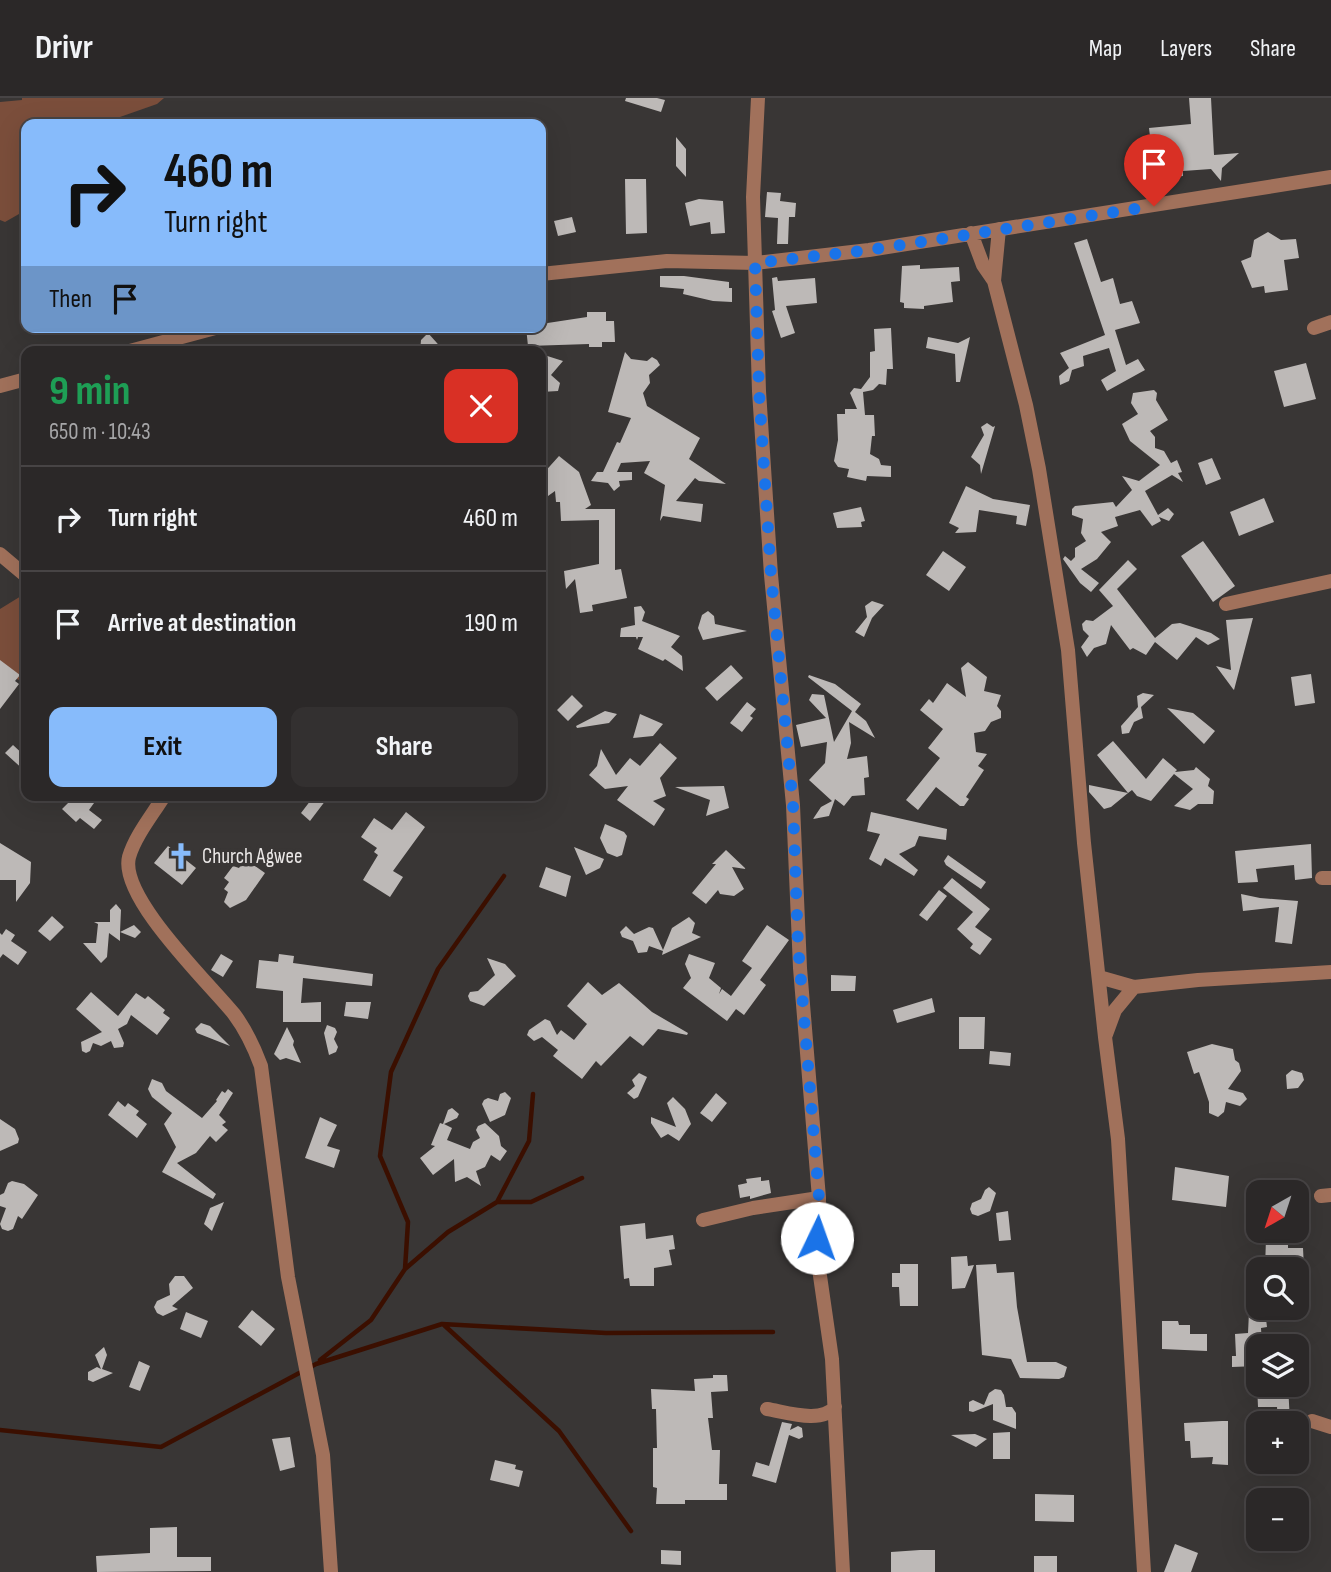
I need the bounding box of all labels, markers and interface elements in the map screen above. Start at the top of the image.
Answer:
text: Drivr [35,28,93,68]
text: Map [1089,34,1122,63]
text: Layers [1160,34,1212,63]
text: Share [1250,34,1296,63]
pin [1124,134,1184,206]
text: 460 m [164,143,273,202]
icon: arrive [1135,145,1173,183]
icon: right [49,147,140,238]
text: Turn right [164,203,268,242]
icon: arrive [106,280,144,318]
text: Then [49,284,92,315]
text: 9 min [49,366,131,417]
button: close [444,369,518,443]
text: 650 m · 10:43 [49,418,151,446]
icon: right [49,500,87,538]
text: Turn right [108,503,197,534]
text: 460 m [463,503,518,534]
icon: arrive [49,605,87,643]
text: Arrive at destination [108,608,296,639]
text: 190 m [465,608,518,639]
button: Exit [49,707,277,787]
button: Share [291,707,518,787]
church icon: Church Agwee [166,841,196,871]
place label: Church Agwee [202,844,302,869]
north arrow [1246,1180,1309,1242]
map controls [1246,1180,1309,1551]
position arrow [780,1201,854,1275]
button: search [1246,1257,1309,1320]
button: layers [1246,1334,1309,1397]
button: + [1246,1411,1309,1474]
button: − [1246,1488,1309,1551]

